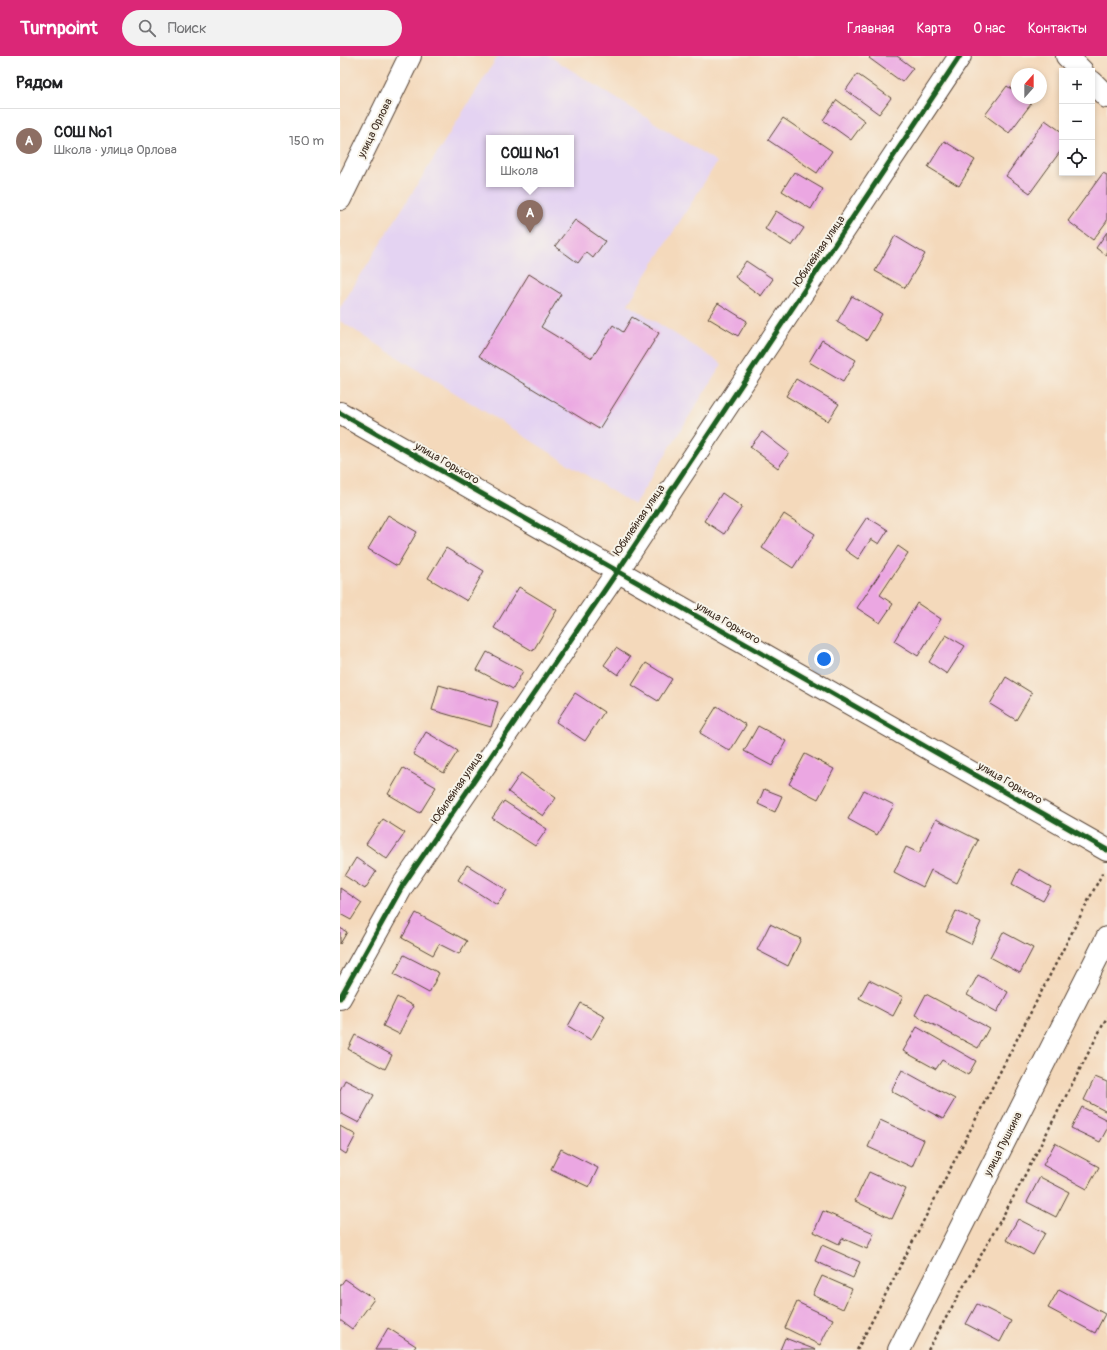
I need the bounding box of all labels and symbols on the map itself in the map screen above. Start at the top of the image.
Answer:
north arrow [1011,68,1047,104]
street label: улица Орлова [355,96,395,161]
pin: A [517,200,543,233]
street label: Юбилейная улица [790,213,848,289]
street label: улица Горького [412,439,482,487]
street label: Юбилейная улица [610,482,668,558]
street label: улица Горького [693,599,763,647]
your location [814,649,834,669]
street label: Юбилейная улица [428,750,486,826]
street label: улица Горького [975,759,1045,807]
street label: улица Пушкина [981,1110,1025,1179]

